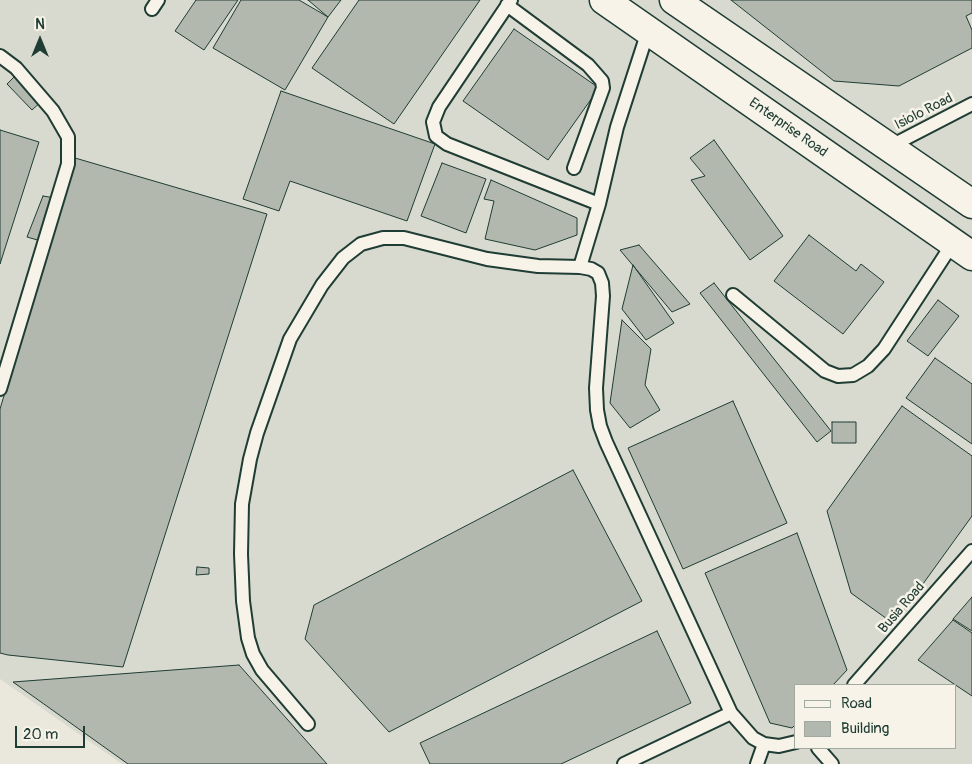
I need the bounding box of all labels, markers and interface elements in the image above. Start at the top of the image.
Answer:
north arrow [15,15,65,65]
text: N [35,16,45,33]
street label: Isiolo Road [892,90,956,134]
street label: Enterprise Road [746,95,830,161]
street label: Busia Road [875,579,929,637]
legend [794,684,957,749]
text: Road [841,694,872,713]
scale bar [18,716,88,748]
text: Building [841,719,889,738]
text: 20 m [23,725,58,744]

